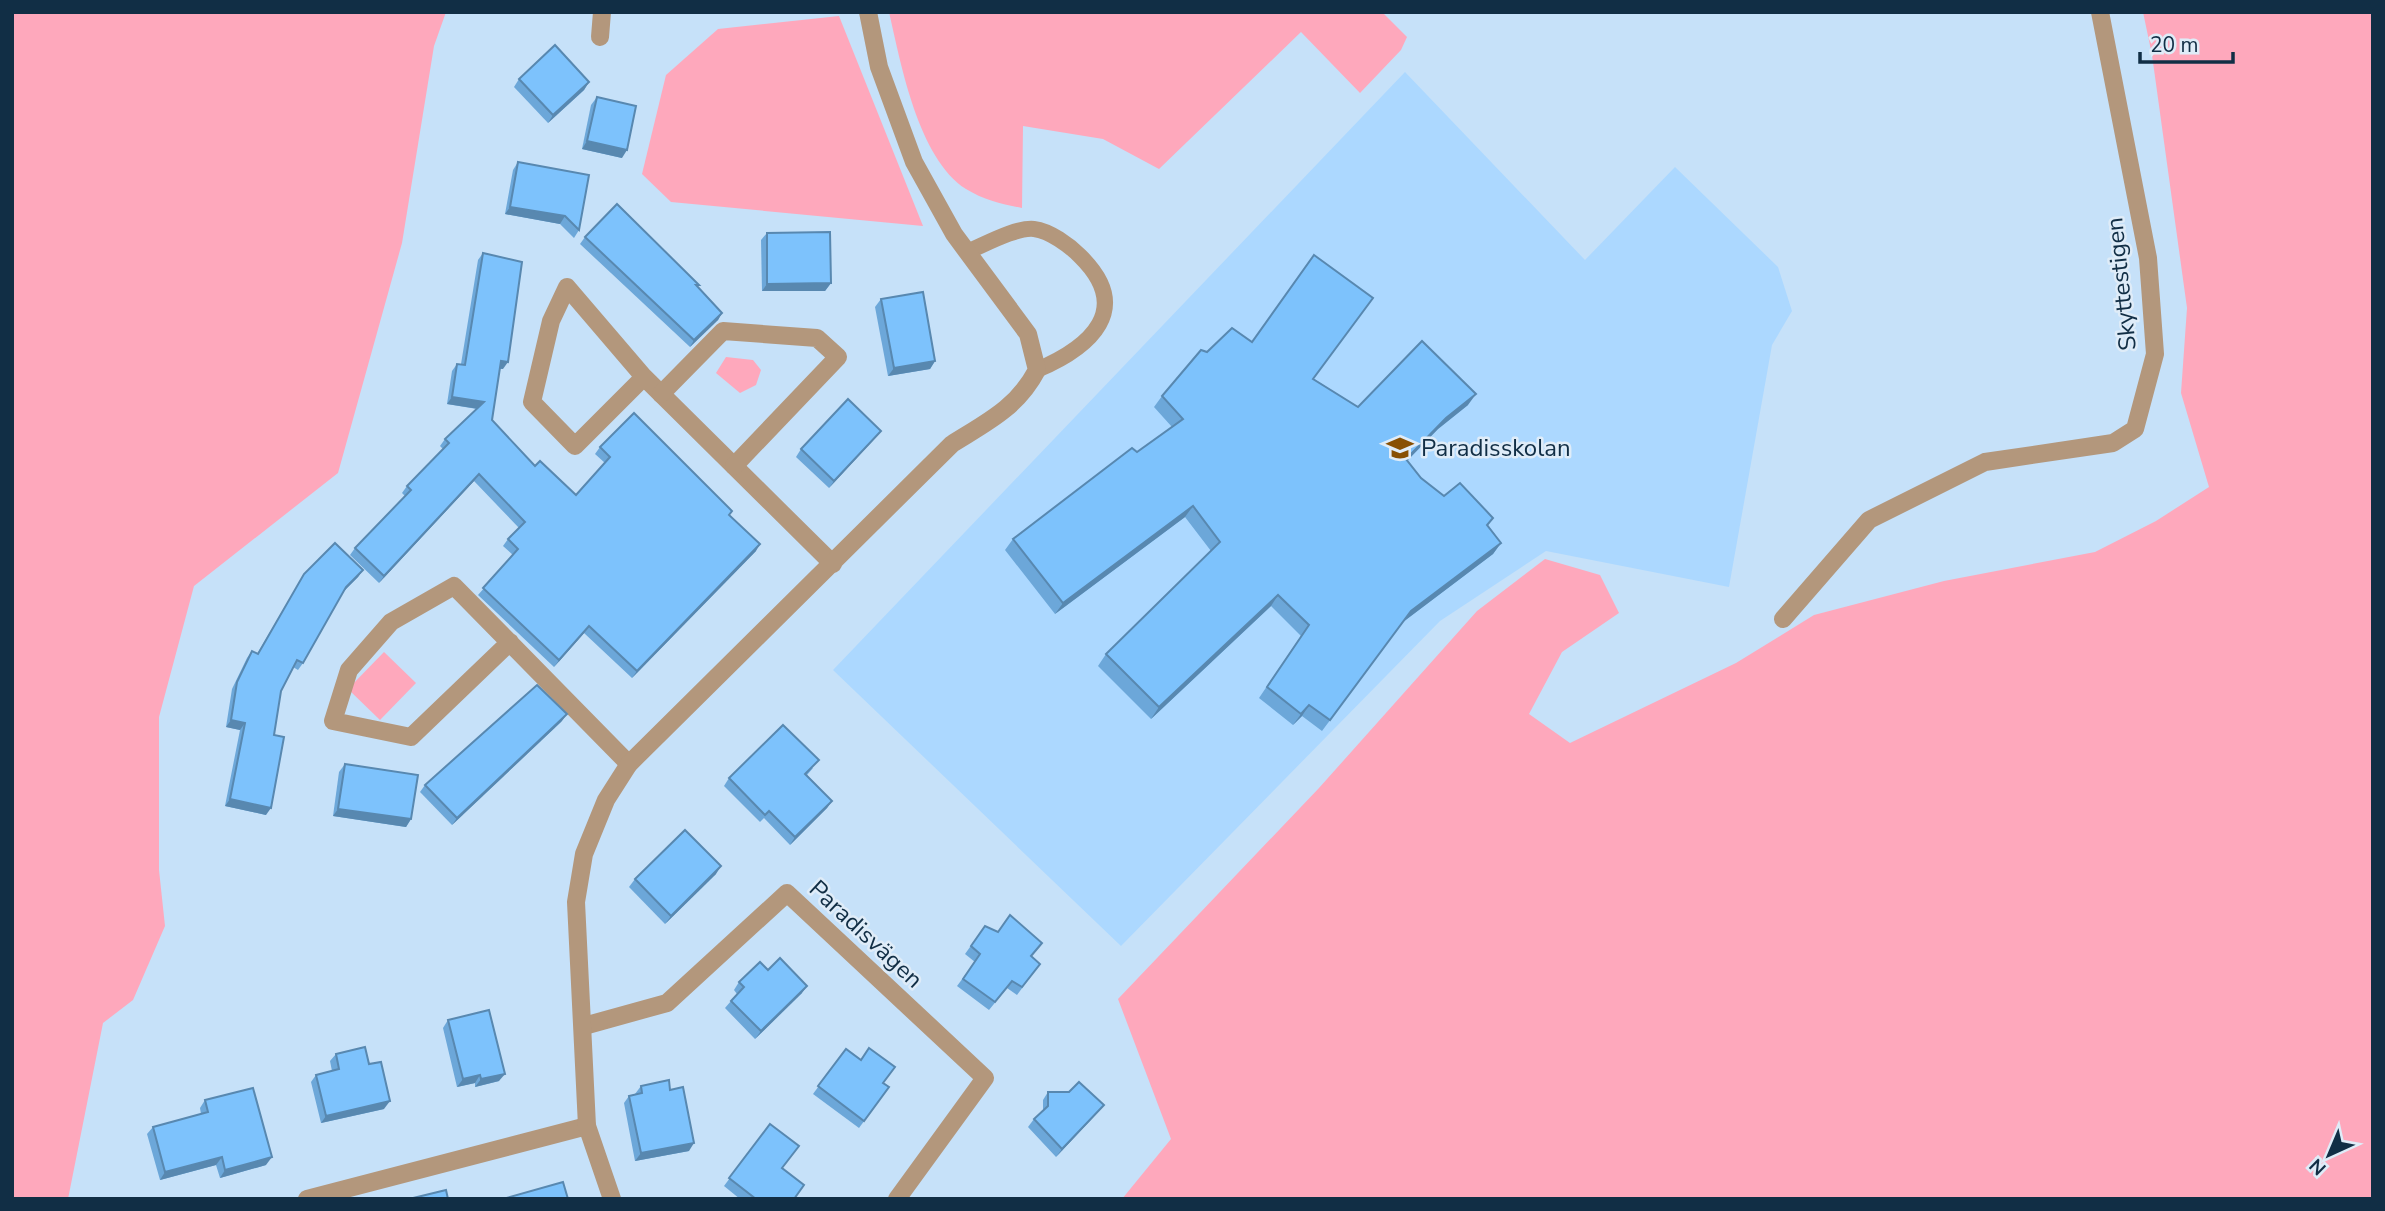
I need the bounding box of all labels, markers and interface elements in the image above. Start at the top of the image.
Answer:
scale bar [2140,21,2233,65]
text: 20 m [2150,31,2199,59]
street label: Skyttestigen [2098,216,2144,352]
place label: Paradisskolan [1421,432,1571,464]
school or university icon: Paradisskolan [1385,433,1415,463]
street label: Paradisvägen [802,873,930,995]
north arrow [2294,1120,2364,1190]
text: N [2304,1152,2332,1181]

